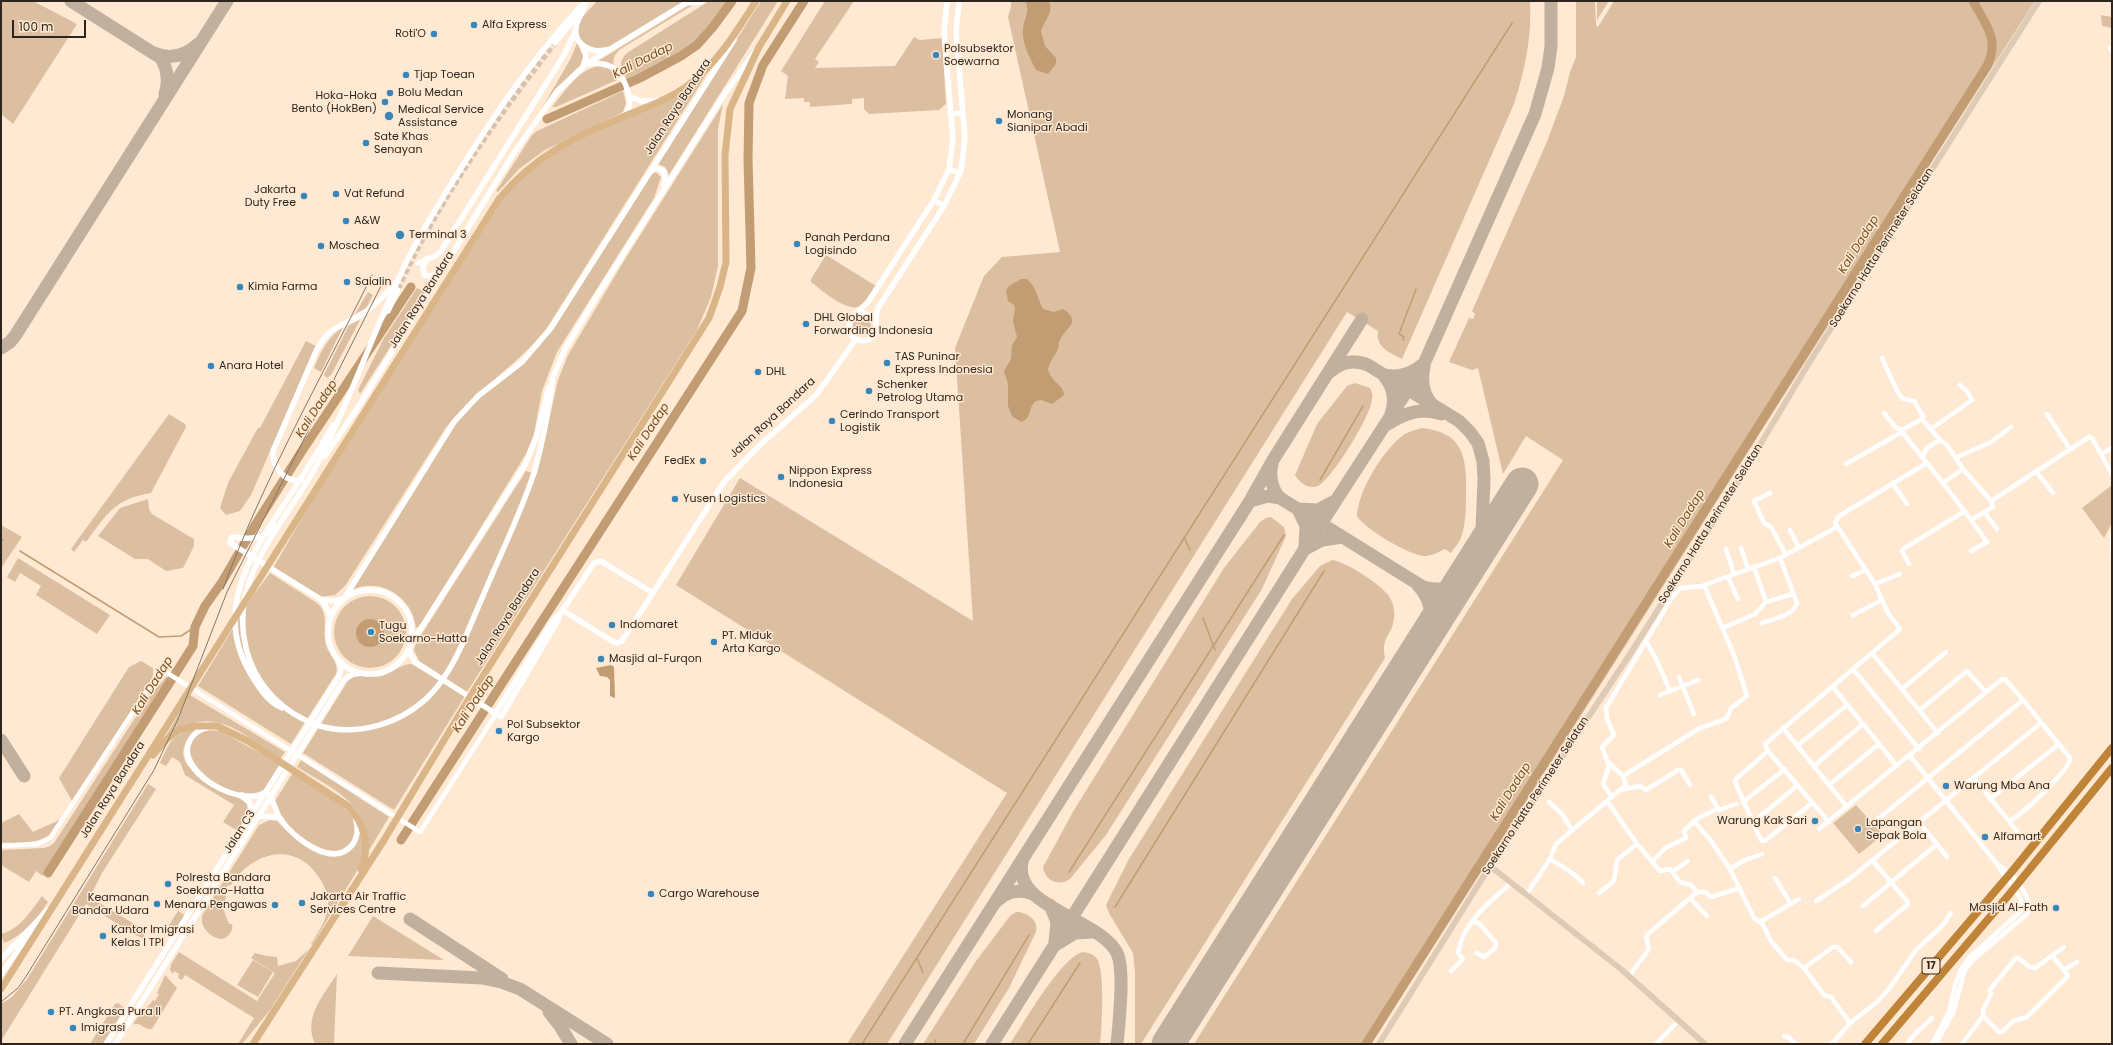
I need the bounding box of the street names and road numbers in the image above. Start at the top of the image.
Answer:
street label: Jalan Raya Bandara [642,57,714,157]
street label: Soekarno Hatta Perimeter Selatan [1827,166,1937,330]
street label: Jalan Raya Bandara [387,249,457,351]
street label: Jalan Raya Bandara [728,375,818,461]
street label: Soekarno Hatta Perimeter Selatan [1656,442,1766,606]
street label: Jalan Raya Bandara [473,566,543,668]
street label: Soekarno Hatta Perimeter Selatan [1480,714,1592,878]
street label: Jalan Raya Bandara [78,739,148,841]
street label: Jalan C3 [222,808,258,856]
road number: 17 [1922,958,1940,974]

